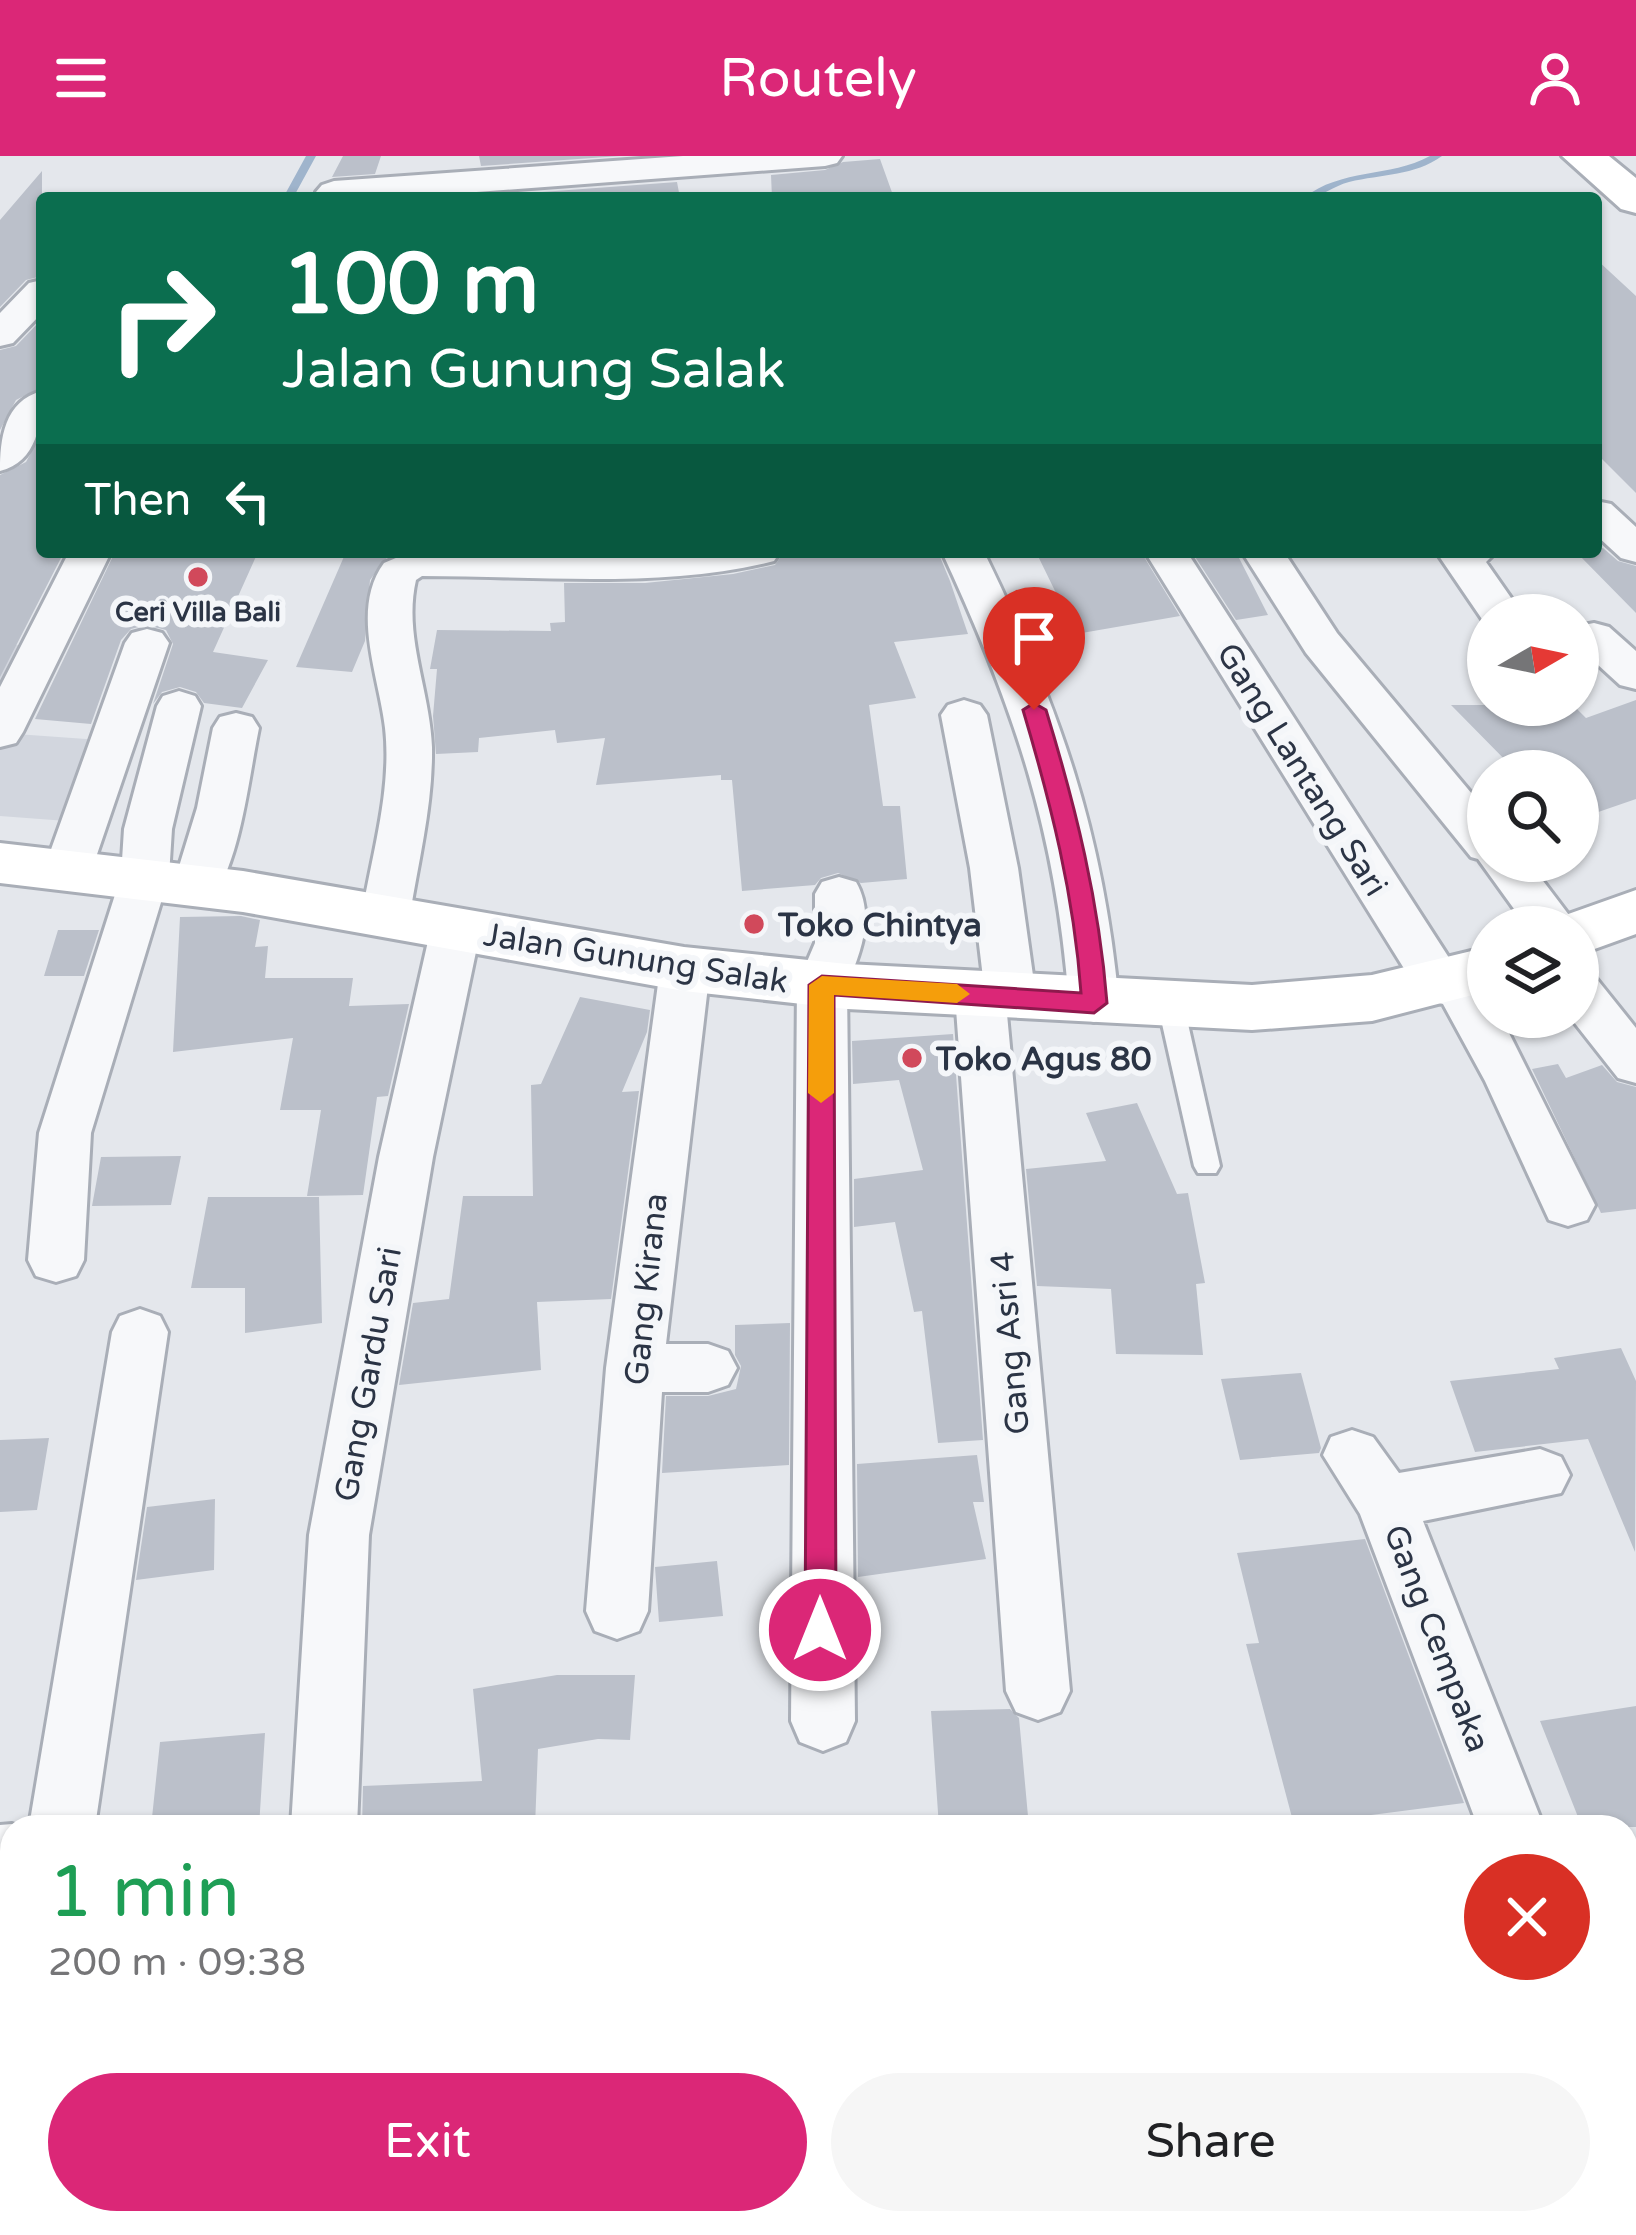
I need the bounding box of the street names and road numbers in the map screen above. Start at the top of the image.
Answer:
street label: Gang Lantang Sari [1208,636,1395,903]
street label: Jalan Gunung Salak [481,915,791,1002]
street label: Gang Kirana [617,1191,676,1387]
street label: Gang Gardu Sari [327,1244,410,1505]
street label: Gang Asri 4 [983,1250,1038,1436]
street label: Gang Cempaka [1375,1520,1498,1758]

